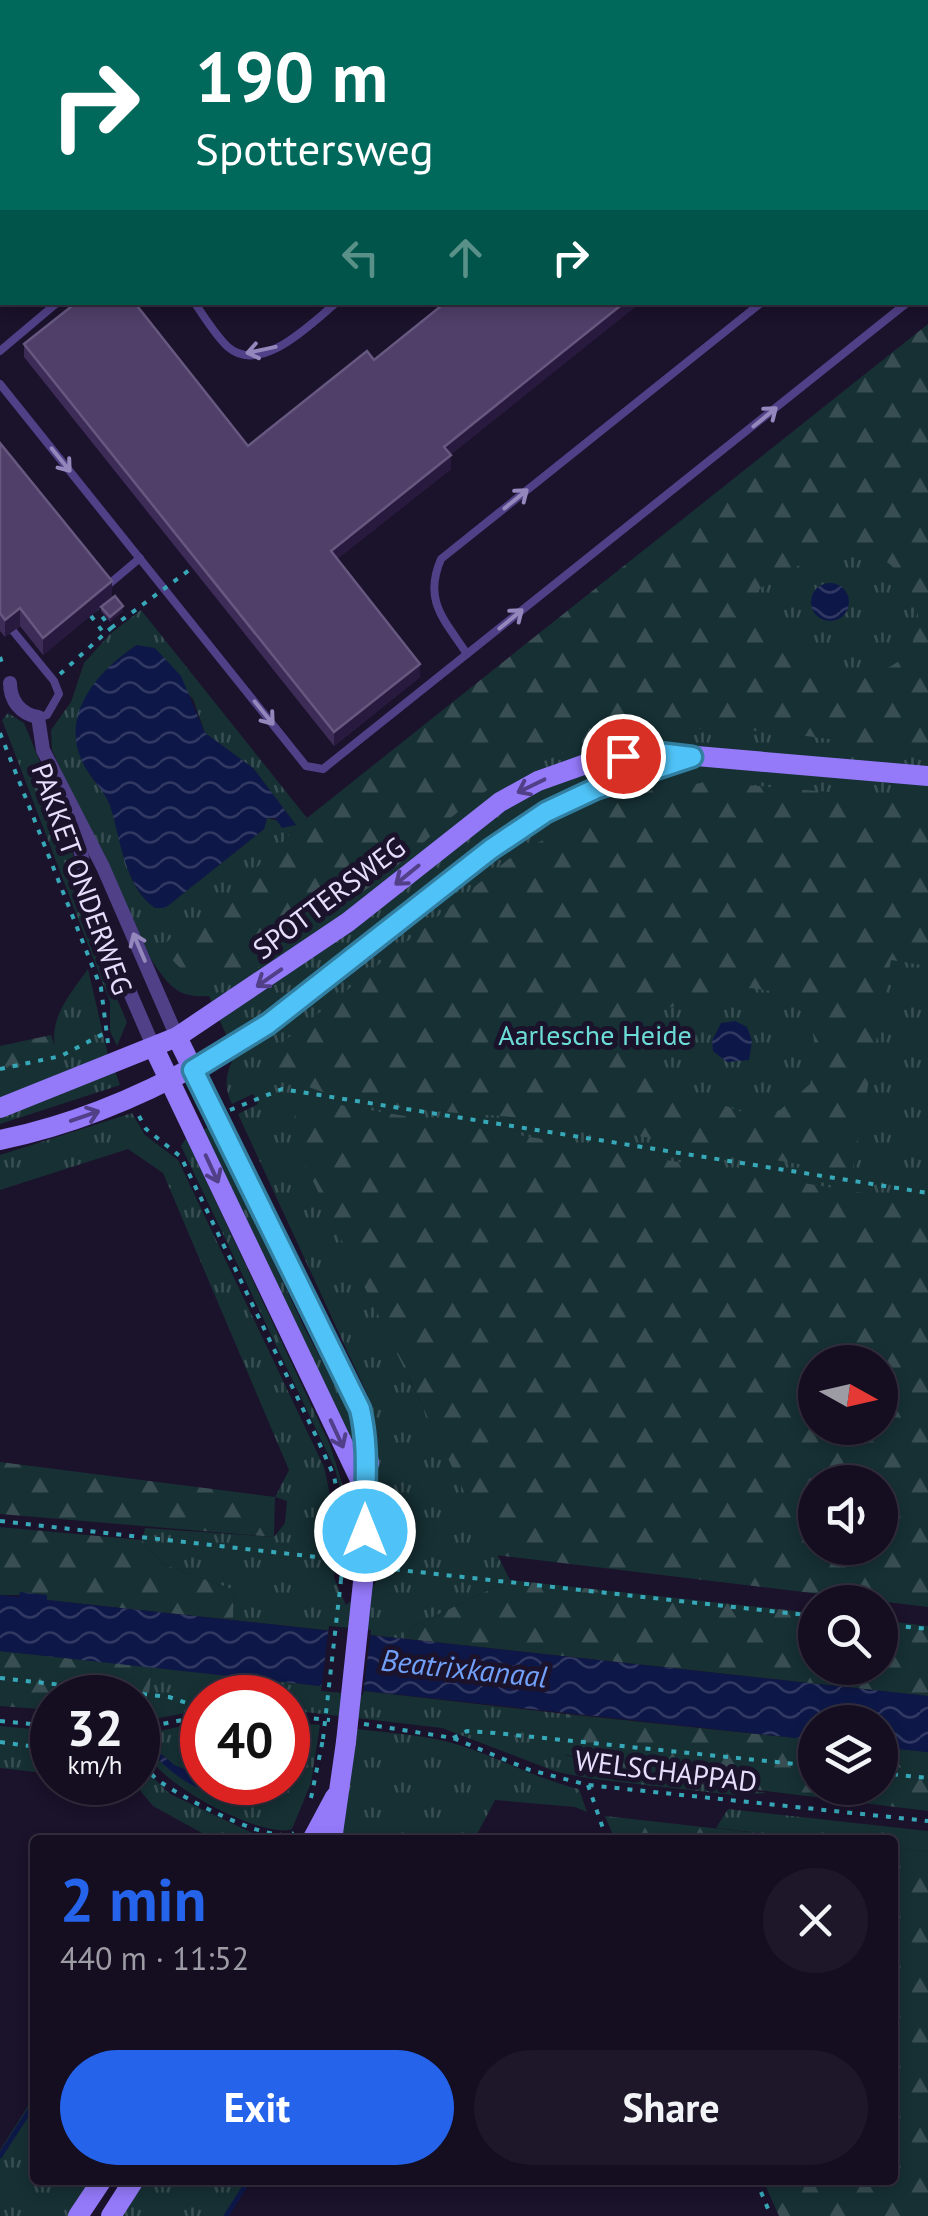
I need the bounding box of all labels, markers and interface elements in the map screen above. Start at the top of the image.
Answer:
text: 190 m [195,31,388,121]
icon: right [30,40,160,170]
text: Spottersweg [195,119,434,177]
icon: left [333,230,388,285]
icon: ahead [438,230,493,285]
icon: right [543,230,598,285]
one-way arrow [246,342,278,360]
one-way arrow [751,407,778,428]
one-way arrow [50,446,72,472]
one-way arrow [502,489,529,510]
one-way arrow [497,608,523,630]
one-way arrow [253,700,275,726]
pin [581,714,666,799]
icon: arrive [596,729,651,784]
street label: PAKKET ONDERWEG [23,758,142,1000]
one-way arrow [516,777,546,796]
street label: SPOTTERSWEG [245,828,412,967]
one-way arrow [394,864,420,886]
one-way arrow [129,932,147,963]
one-way arrow [255,967,283,988]
park label: Aarlesche Heide [498,1016,692,1053]
one-way arrow [69,1105,101,1123]
one-way arrow [203,1154,222,1184]
north arrow [798,1345,898,1445]
map controls [798,1345,898,1805]
one-way arrow [329,1418,347,1449]
button: sound [798,1465,898,1565]
position arrow [313,1479,417,1583]
button: search [798,1585,898,1685]
water label: Beatrixkanaal [379,1639,549,1696]
speed limit sign: 40 [180,1675,310,1805]
text: 32 [67,1695,123,1760]
button: layers [798,1705,898,1805]
street label: WELSCHAPPAD [573,1741,759,1800]
text: km/h [68,1749,122,1781]
text: 2 min [60,1860,206,1938]
button: close [763,1868,868,1973]
text: 440 m · 11:52 [60,1937,249,1979]
button: Exit [60,2050,454,2165]
button: Share [474,2050,868,2165]

